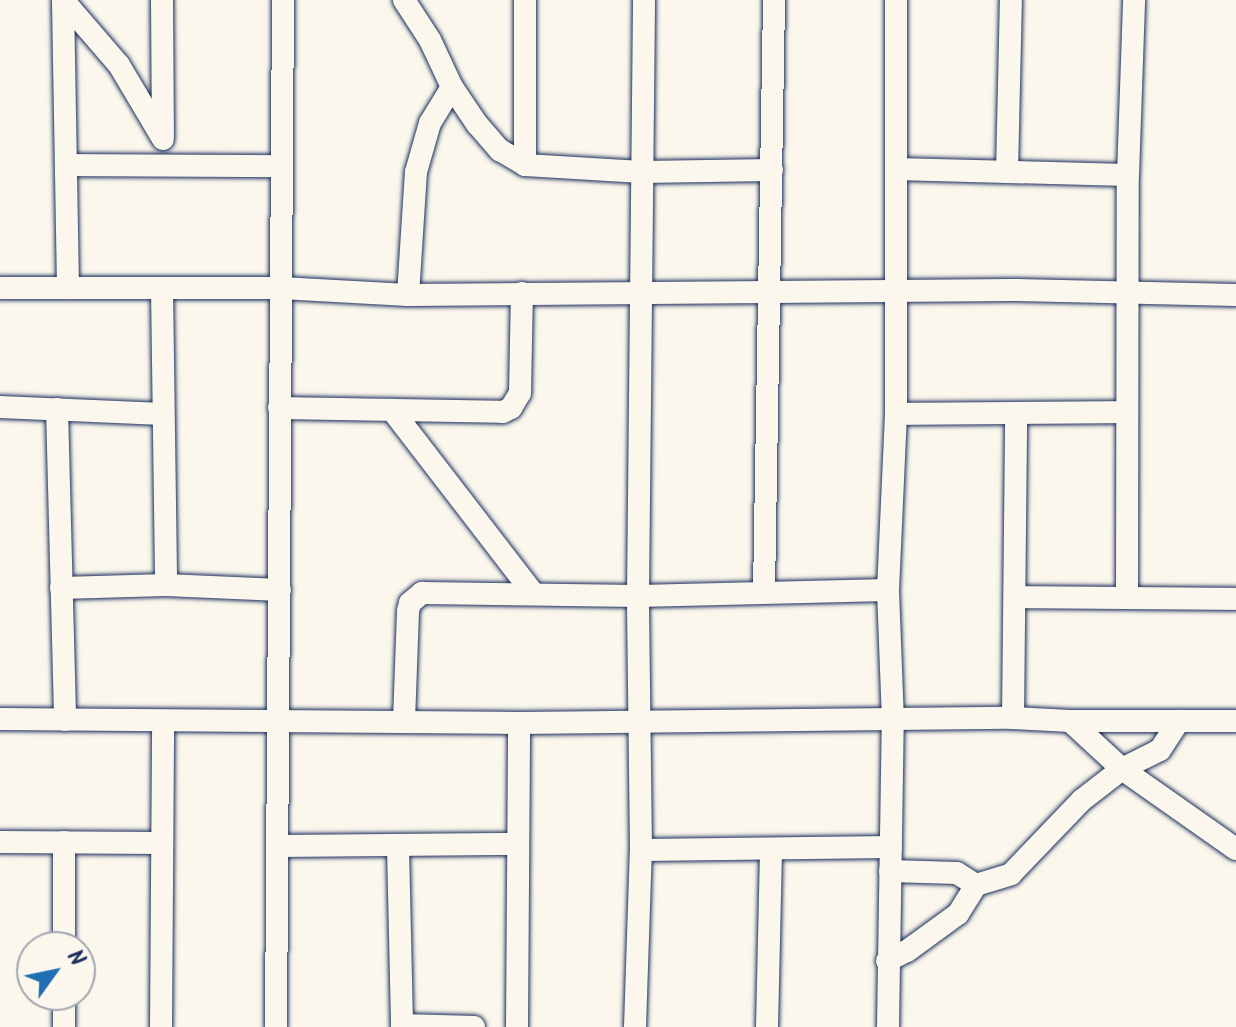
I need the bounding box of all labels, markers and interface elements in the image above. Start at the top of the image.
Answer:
north arrow [16,931,96,1011]
text: N [56,943,93,974]

